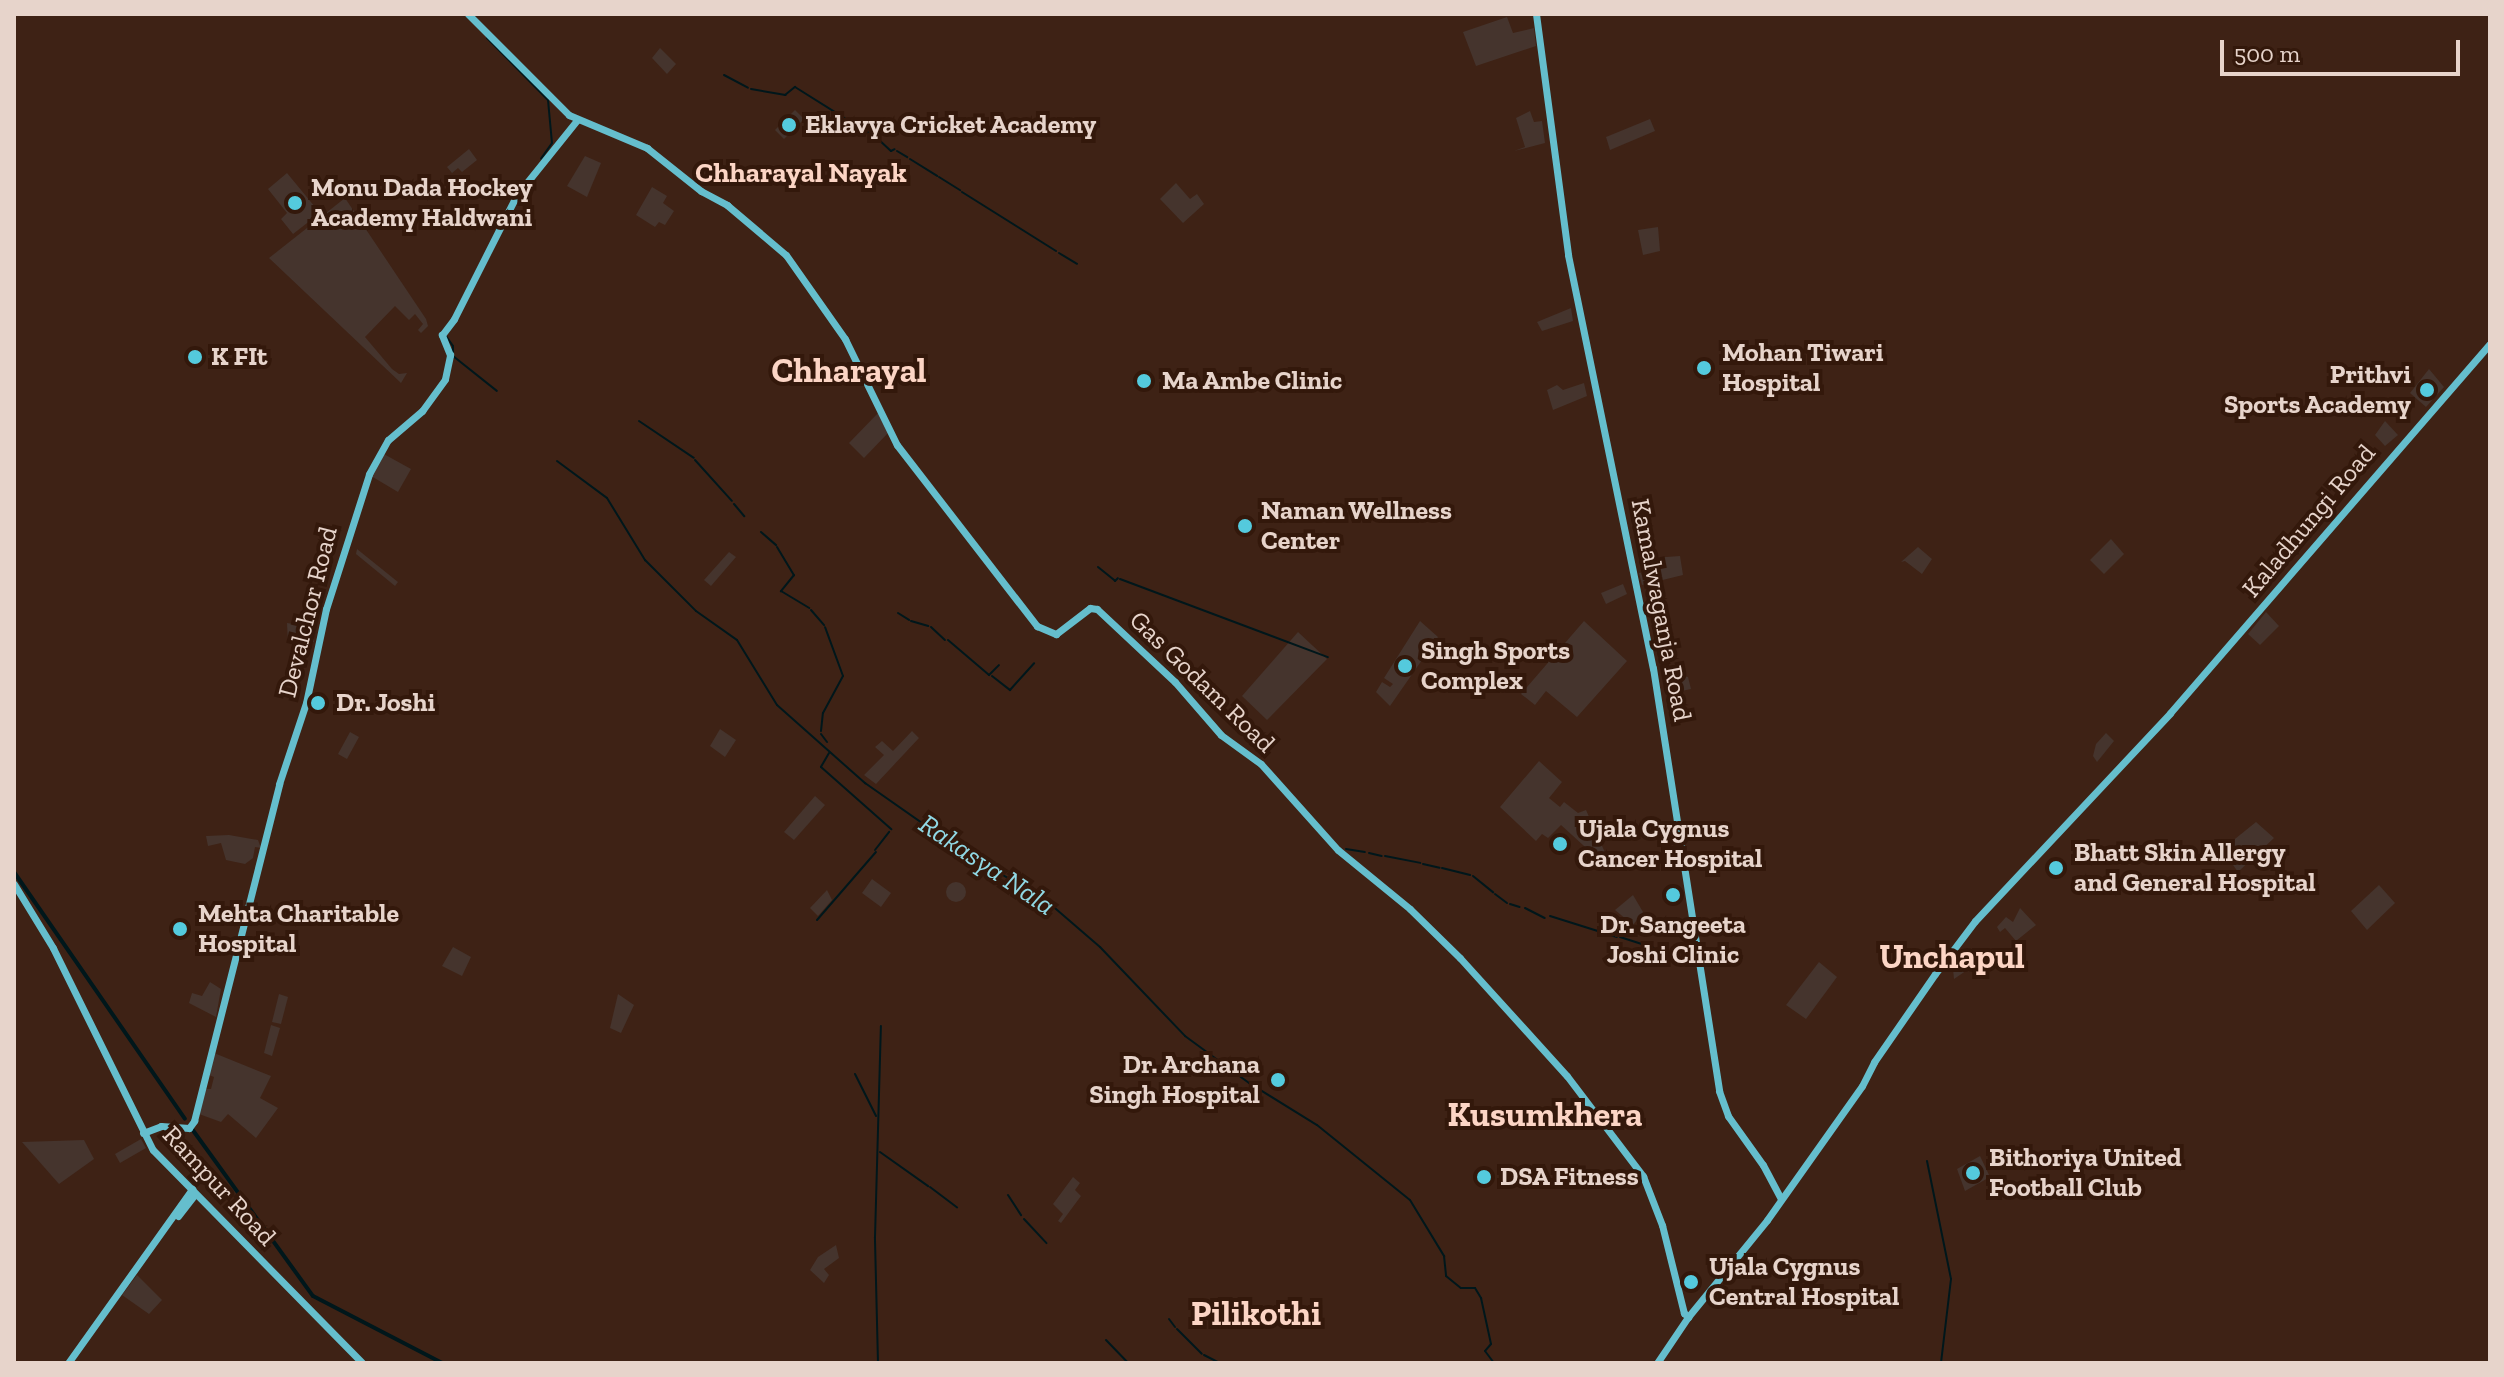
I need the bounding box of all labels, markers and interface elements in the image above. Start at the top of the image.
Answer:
scale bar [2224,24,2464,74]
text: 500 m [2234,39,2300,68]
place label: Eklavya Cricket Academy [805,109,1097,141]
marker: Eklavya Cricket Academy [780,116,798,134]
district label: Chharayal Nayak [695,156,907,190]
place label: Monu Dada Hockey Academy Haldwani [311,172,533,234]
marker: Monu Dada Hockey Academy Haldwani [286,194,304,212]
place label: Mohan Tiwari Hospital [1722,337,1884,398]
place label: K FIt [211,341,267,373]
marker: K FIt [186,348,204,366]
district label: Chharayal [771,351,927,391]
marker: Mohan Tiwari Hospital [1693,357,1715,379]
place label: Prithvi Sports Academy [2223,359,2411,420]
place label: Ma Ambe Clinic [1162,365,1343,397]
marker: Ma Ambe Clinic [1133,370,1155,392]
marker: Prithvi Sports Academy [2418,381,2436,399]
street label: Kaladhungi Road [2236,438,2382,604]
place label: Naman Wellness Center [1261,495,1453,556]
street label: Kamalwaganja Road [1624,496,1698,724]
marker: Naman Wellness Center [1236,517,1254,535]
street label: Devalchor Road [272,523,344,701]
street label: Gas Godam Road [1123,605,1281,759]
place label: Singh Sports Complex [1421,635,1570,696]
marker: Singh Sports Complex [1396,657,1414,675]
place label: Dr. Joshi [336,687,436,719]
marker: Dr. Joshi [307,692,329,714]
water label: Rakasya Nala [913,807,1061,923]
place label: Ujala Cygnus Cancer Hospital [1578,813,1763,874]
marker: Ujala Cygnus Cancer Hospital [1549,833,1571,855]
place label: Bhatt Skin Allergy and General Hospital [2074,837,2316,898]
marker: Bhatt Skin Allergy and General Hospital [2045,857,2067,879]
marker: Dr. Sangeeta Joshi Clinic [1662,884,1684,906]
place label: Mehta Charitable Hospital [198,898,399,960]
place label: Dr. Sangeeta Joshi Clinic [1600,909,1746,970]
marker: Mehta Charitable Hospital [169,918,191,940]
district label: Unchapul [1879,937,2025,977]
place label: Dr. Archana Singh Hospital [1089,1049,1260,1110]
marker: Dr. Archana Singh Hospital [1267,1069,1289,1091]
district label: Kusumkhera [1448,1095,1642,1135]
street label: Rampur Road [156,1120,282,1252]
place label: Bithoriya United Football Club [1989,1142,2182,1204]
place label: DSA Fitness [1500,1161,1639,1193]
marker: Bithoriya United Football Club [1964,1164,1982,1182]
marker: DSA Fitness [1475,1168,1493,1186]
place label: Ujala Cygnus Central Hospital [1709,1251,1899,1312]
marker: Ujala Cygnus Central Hospital [1680,1271,1702,1293]
district label: Pilikothi [1191,1294,1321,1334]

